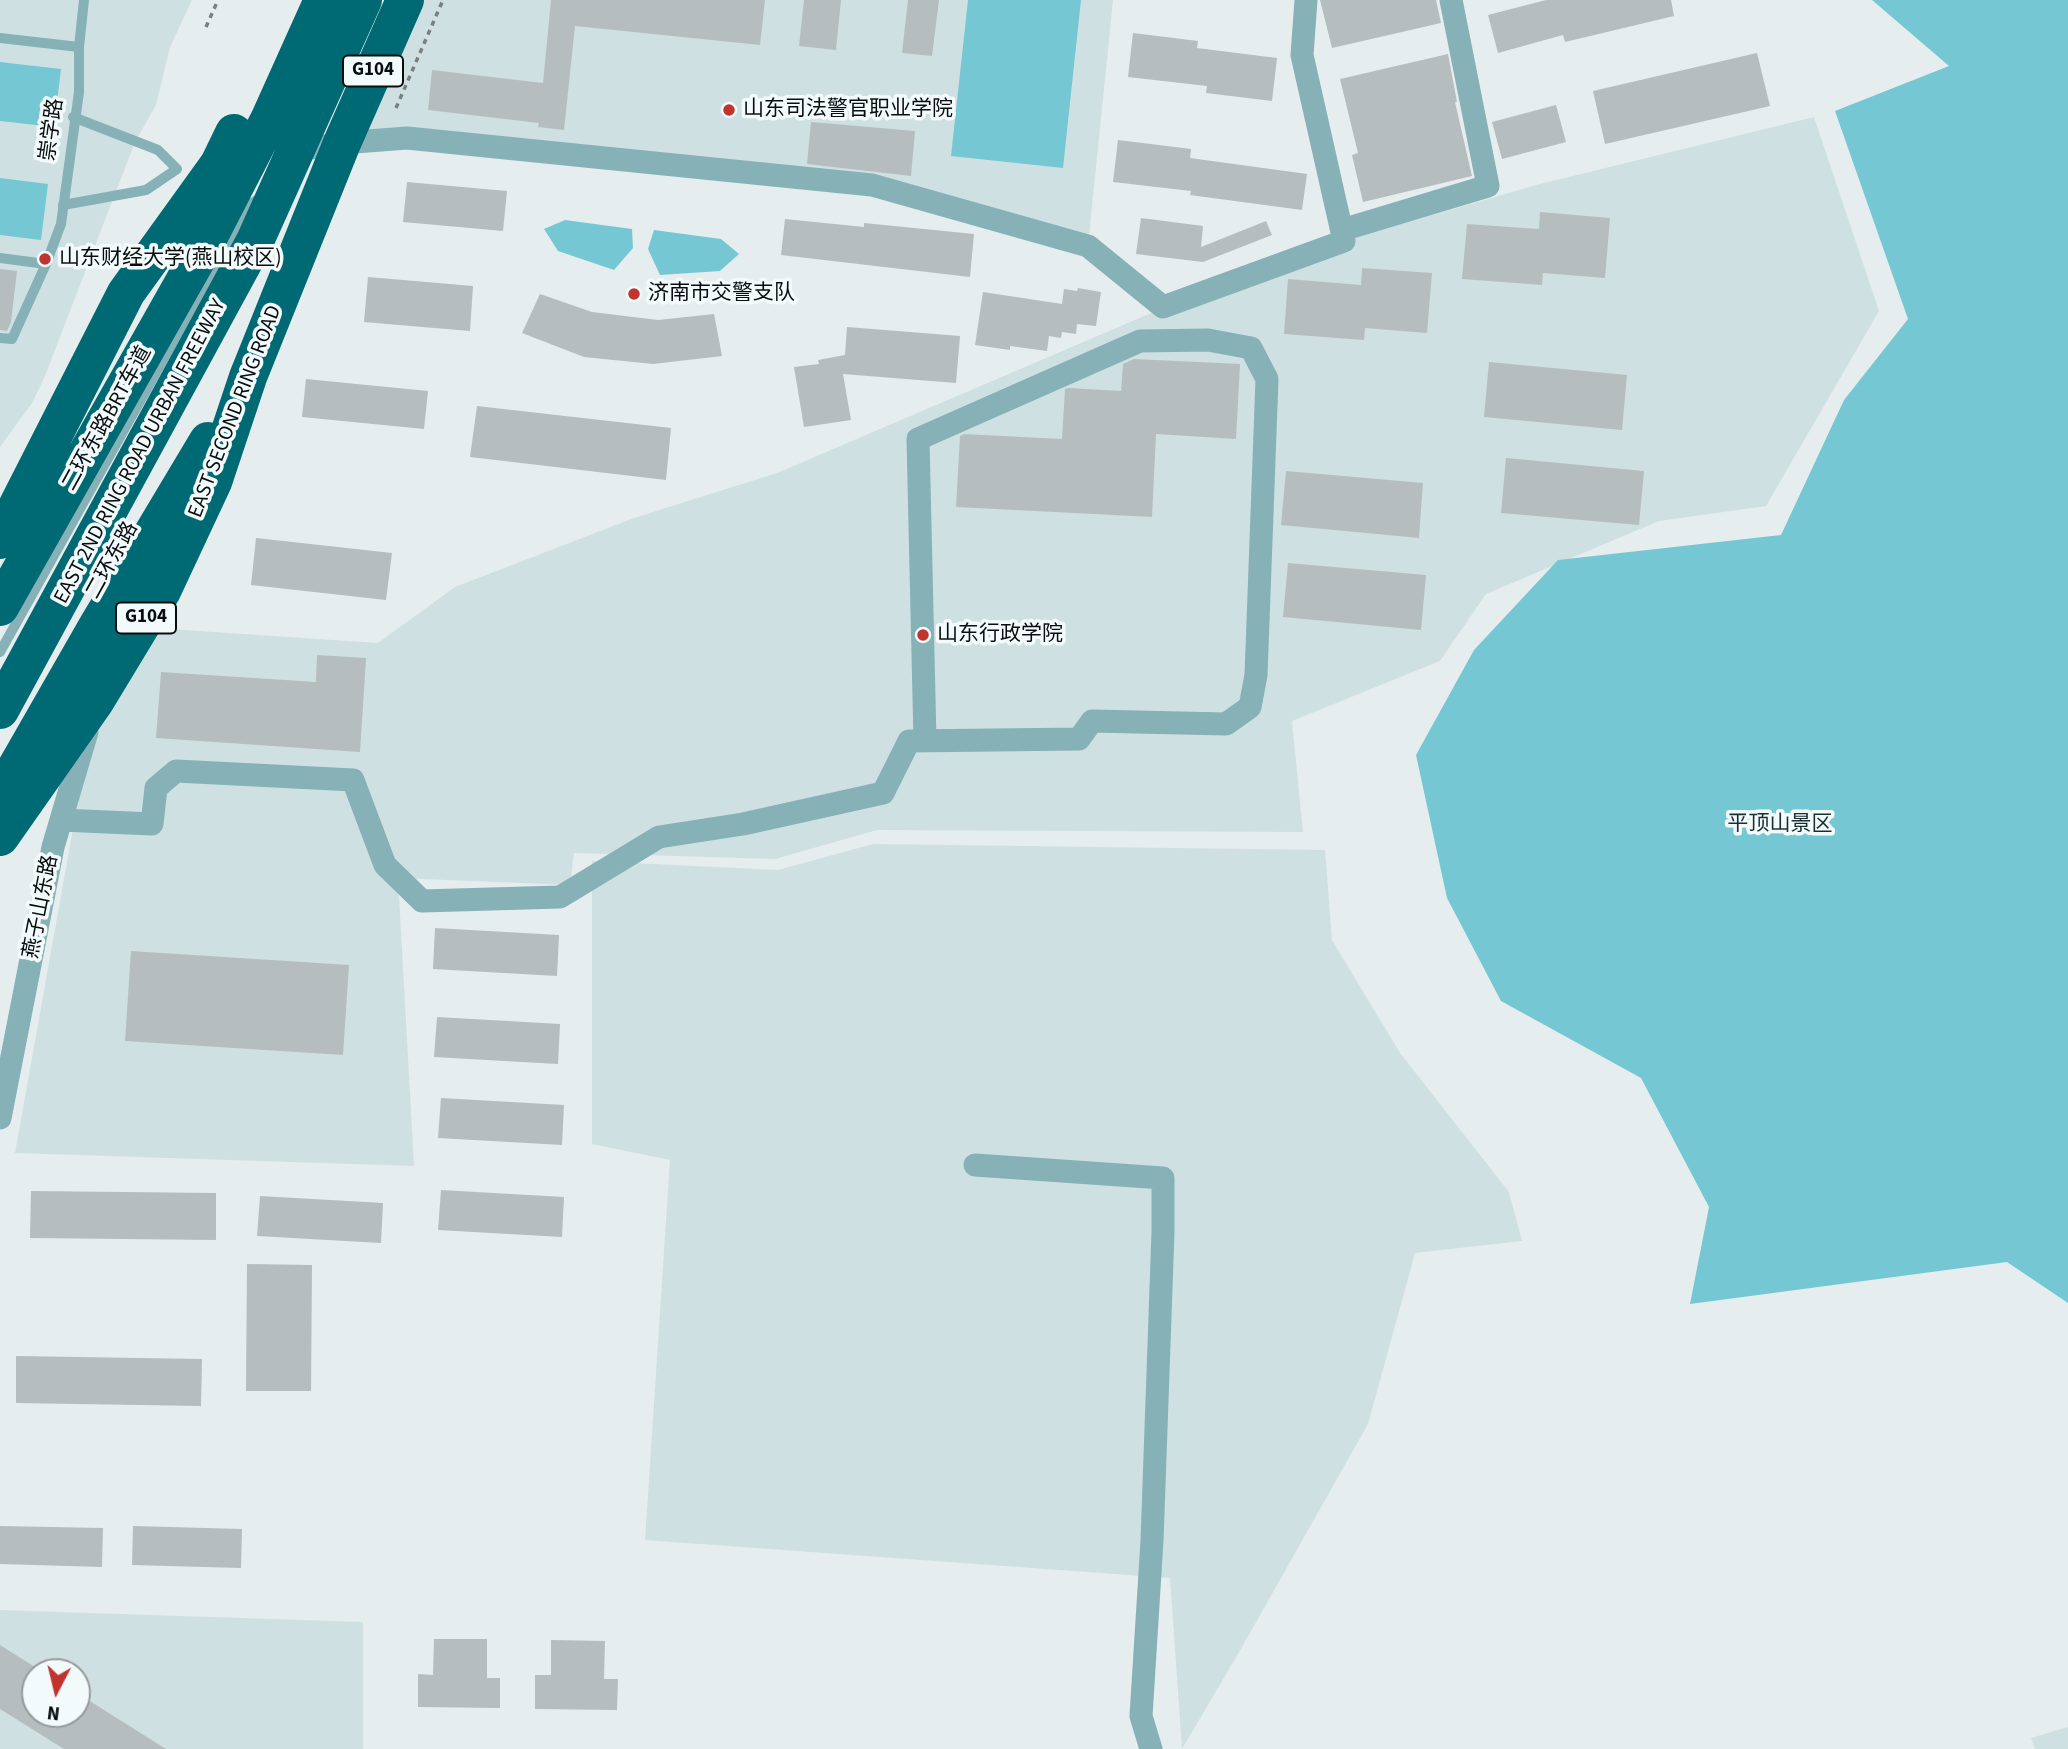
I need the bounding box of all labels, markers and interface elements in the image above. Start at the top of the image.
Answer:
road number: G104 [343,55,403,86]
street label: 崇学路 [36,97,70,163]
place label: 山东司法警官职业学院 [743,97,953,123]
marker: 山东司法警官职业学院 [721,102,737,118]
place label: 山东财经大学(燕山校区) [59,246,282,272]
marker: 山东财经大学(燕山校区) [37,251,53,267]
place label: 济南市交警支队 [648,281,795,307]
marker: 济南市交警支队 [626,286,642,302]
street label: EAST 2ND RING ROAD URBAN FREEWAY [50,295,232,609]
street label: EAST SECOND RING ROAD [184,302,288,522]
street label: 二环东路BRT车道 [58,342,158,496]
street label: 二环东路 [82,518,144,604]
road number: G104 [116,603,176,634]
place label: 山东行政学院 [937,622,1063,648]
marker: 山东行政学院 [915,627,931,643]
park label: 平顶山景区 [1728,812,1832,838]
street label: 燕子山东路 [20,853,64,961]
north arrow [21,1658,91,1728]
text: N [46,1698,62,1727]

